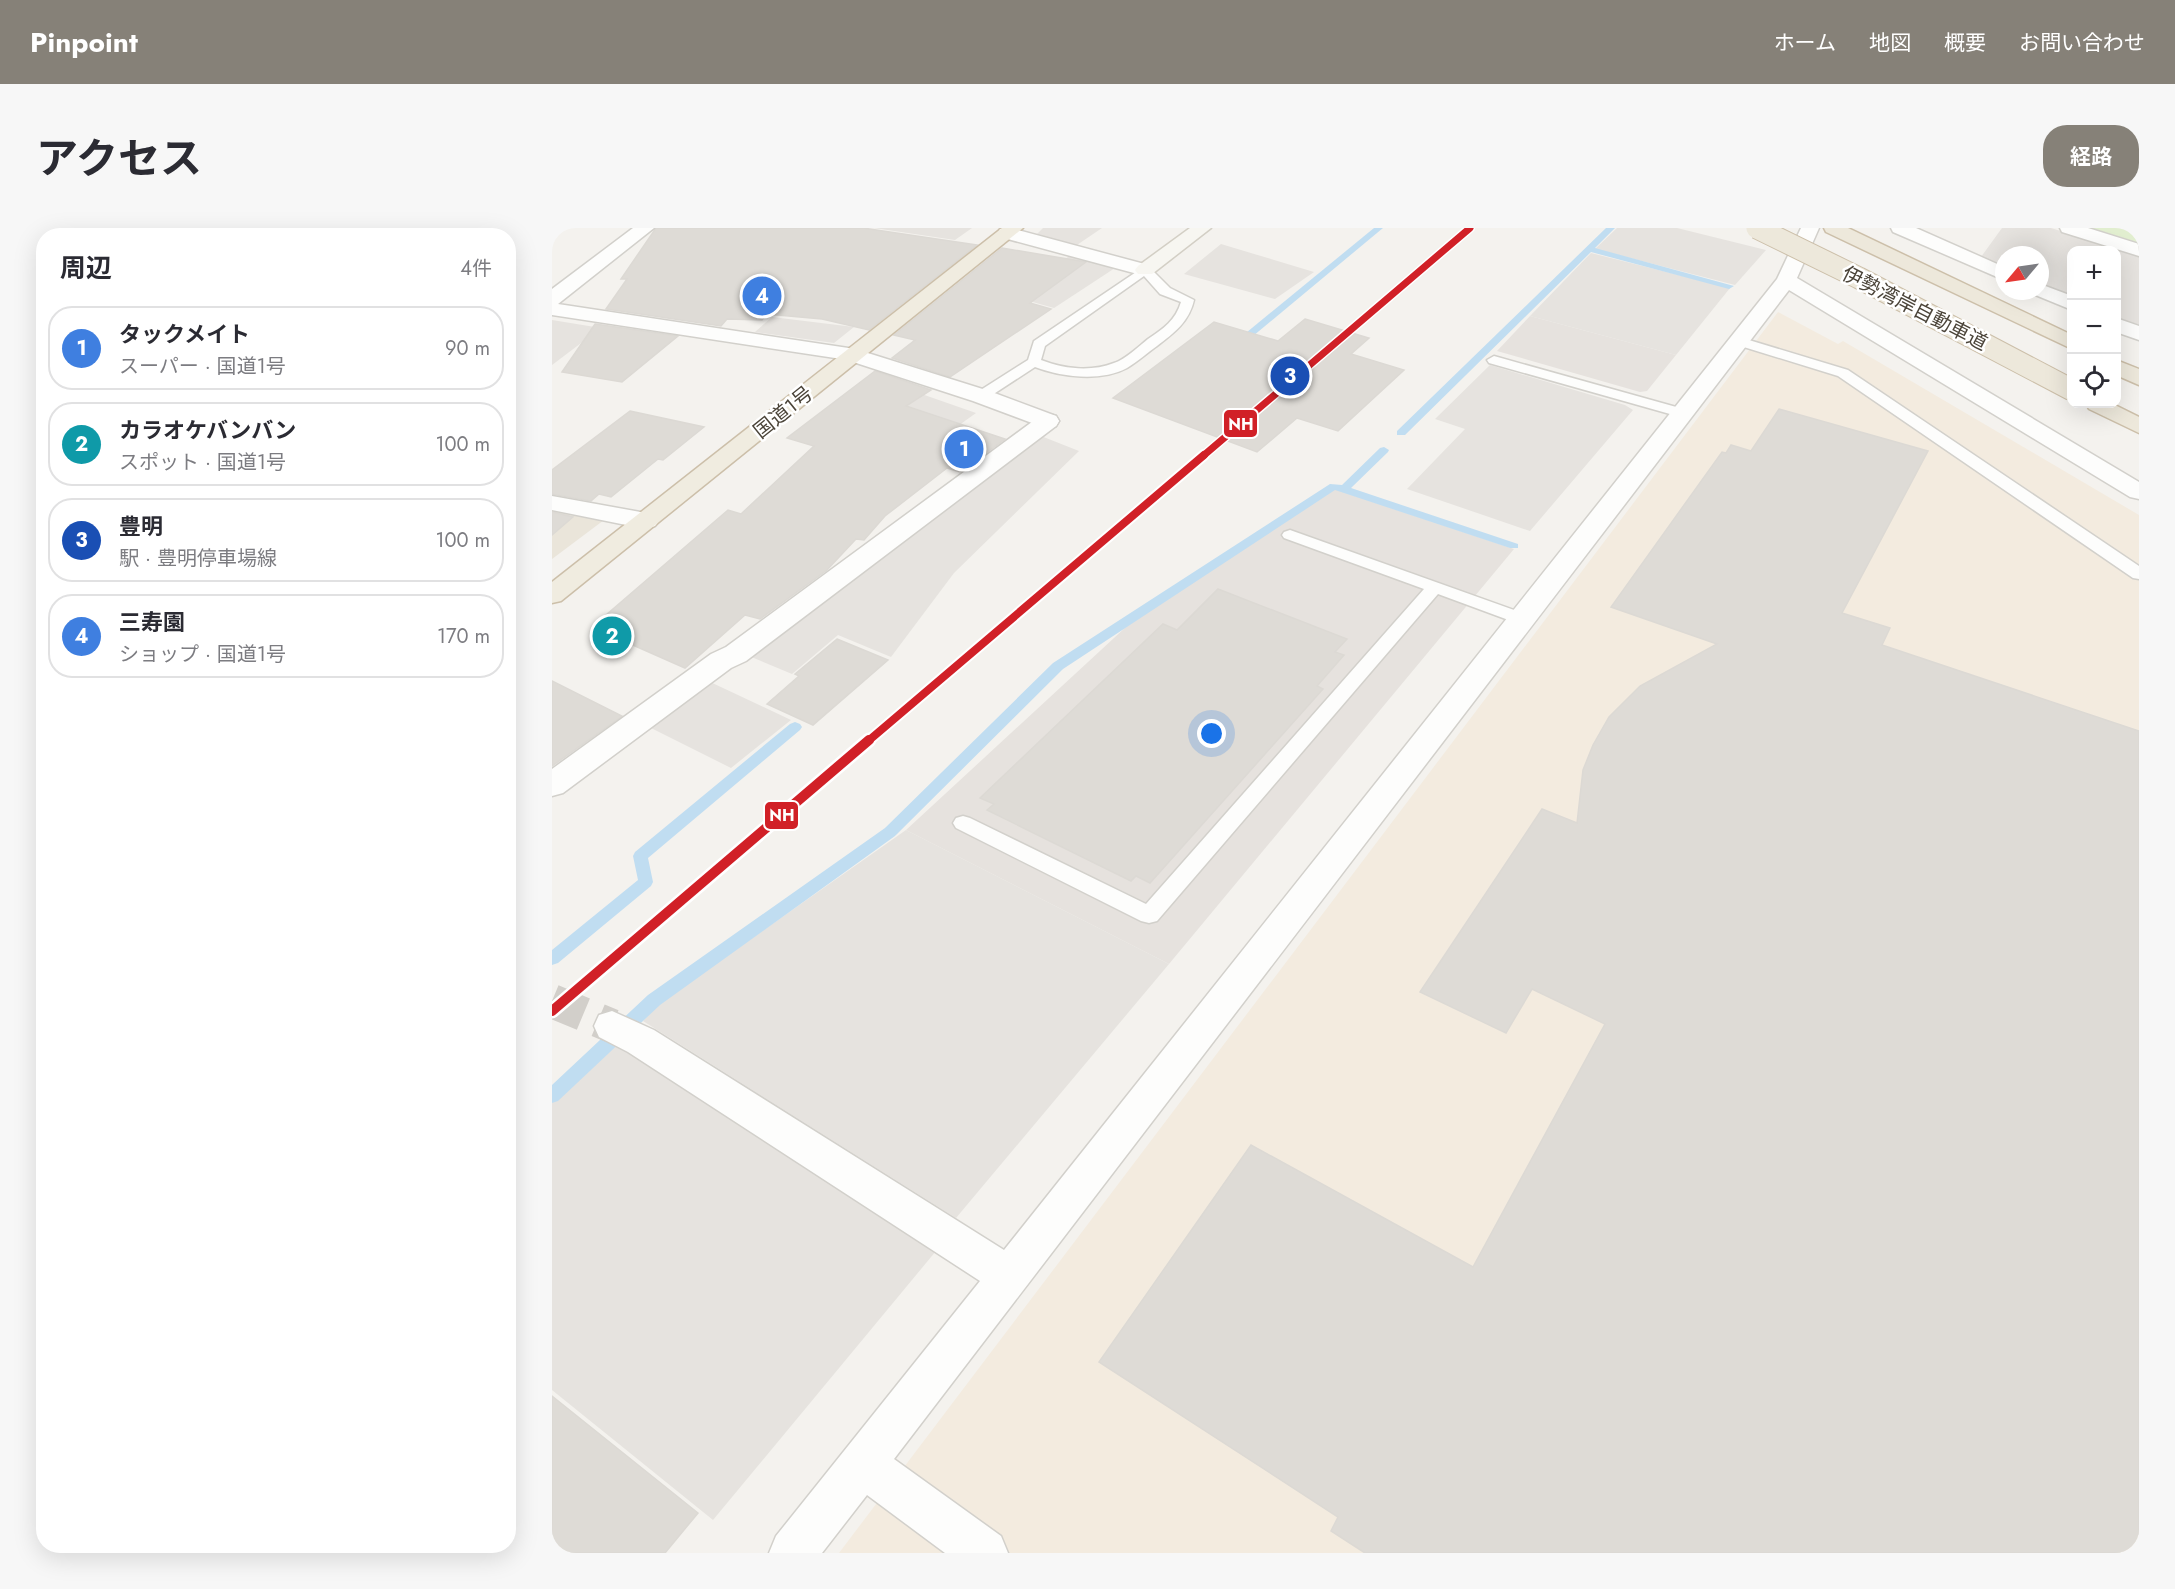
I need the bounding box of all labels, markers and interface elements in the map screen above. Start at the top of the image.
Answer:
text: Pinpoint [30,22,138,63]
text: ホーム [1774,28,1836,58]
text: 地図 [1869,28,1911,58]
text: 概要 [1944,28,1986,58]
text: お問い合わせ [2019,28,2145,58]
button: 経路 [2043,125,2139,187]
text: アクセス [36,128,202,189]
north arrow [1995,246,2049,300]
map controls [2067,246,2121,408]
button: + [2067,246,2121,300]
text: 周辺 [60,249,112,287]
text: 4件 [460,254,492,283]
street label: 伊勢湾岸自動車道 [1837,259,1993,358]
pin: 4 [742,274,782,318]
button: − [2067,300,2121,354]
text: タックメイト [119,318,250,350]
text: 1 [76,334,87,363]
text: 90 m [445,334,490,363]
text: スーパー · 国道1号 [119,352,286,381]
pin: 3 [1270,354,1310,398]
button: locate [2067,354,2121,408]
street label: 国道1号 [747,379,819,445]
line badge: NH [1223,409,1258,438]
text: NH [1228,413,1254,436]
text: カラオケバンバン [119,414,296,446]
pin: 1 [944,426,984,472]
text: 2 [75,430,88,459]
text: 100 m [435,430,490,459]
text: スポット · 国道1号 [119,448,286,477]
text: 豊明 [119,510,163,542]
text: 3 [75,526,88,555]
text: 100 m [435,526,490,555]
text: 駅 · 豊明停車場線 [119,544,277,573]
text: 三寿園 [119,606,185,638]
pin: 2 [592,614,632,658]
text: 4 [75,622,88,651]
text: 170 m [437,622,490,651]
text: ショップ · 国道1号 [119,640,286,669]
your location [1197,719,1226,748]
line badge: NH [764,801,799,830]
text: NH [769,804,795,827]

